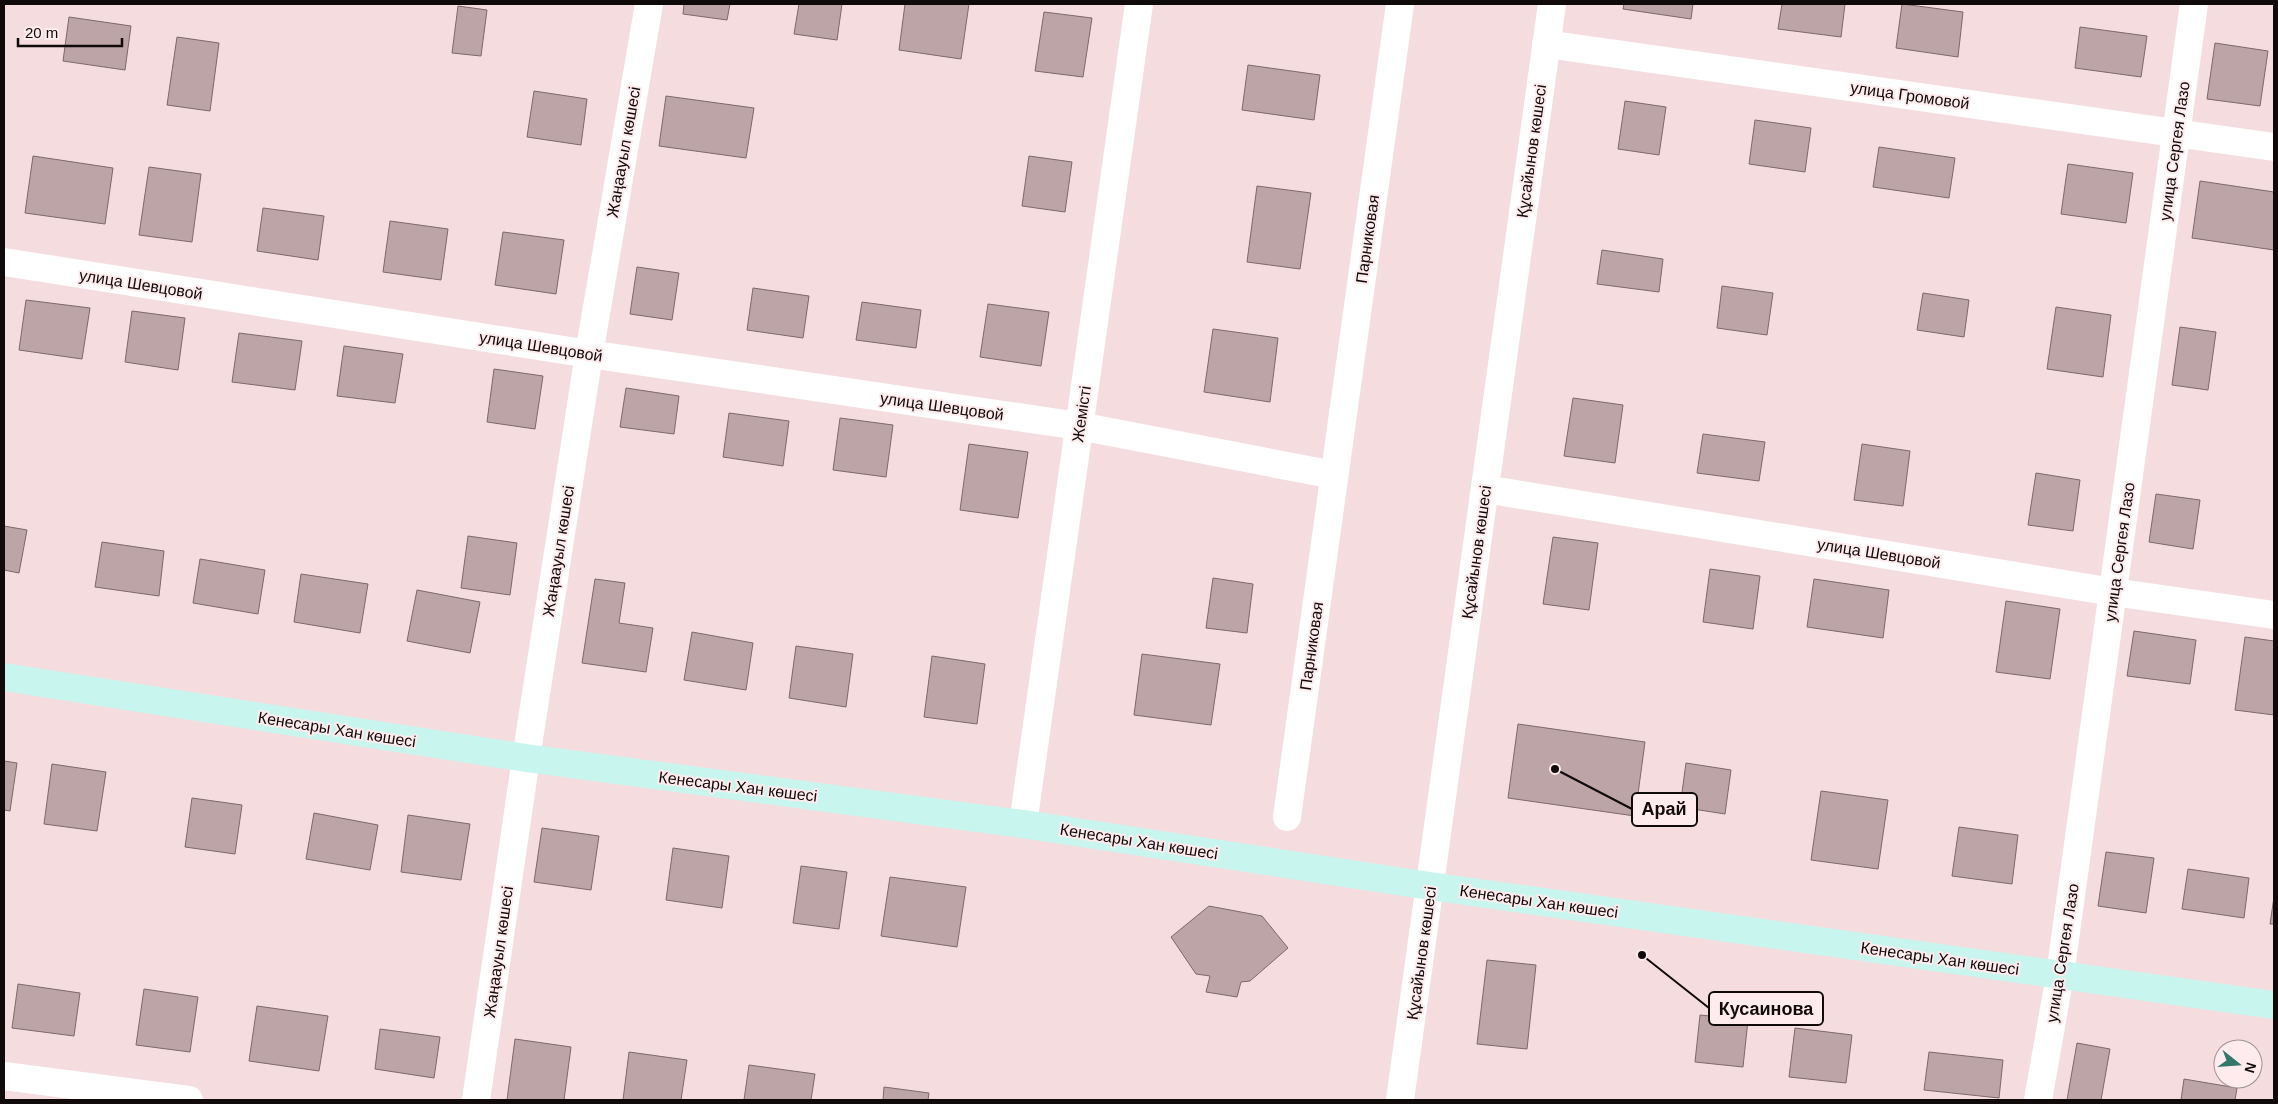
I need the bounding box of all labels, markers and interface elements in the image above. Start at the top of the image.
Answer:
scale bar [18,15,121,47]
text: 20 m [25,24,58,41]
street label: улица Громовой [1849,79,1971,112]
street label: улица Сергея Лазо [2156,80,2193,222]
street label: Құсайынов көшесі [1514,83,1549,219]
street label: Жаңаауыл көшесі [604,85,643,219]
street label: Парниковая [1353,194,1382,284]
street label: улица Шевцовой [78,266,204,303]
street label: улица Шевцовой [478,328,604,365]
street label: Жемісті [1069,385,1094,443]
street label: улица Шевцовой [879,389,1005,424]
street label: улица Сергея Лазо [2101,481,2138,623]
street label: Жаңаауыл көшесі [540,484,577,618]
street label: Құсайынов көшесі [1459,484,1494,620]
street label: улица Шевцовой [1816,535,1942,572]
street label: Парниковая [1297,601,1326,691]
street label: Кенесары Хан көшесі [257,709,417,750]
street label: Кенесары Хан көшесі [658,768,818,805]
callout: Арай [1632,793,1697,826]
text: Арай [1641,799,1687,819]
street label: Кенесары Хан көшесі [1059,821,1219,862]
street label: Кенесары Хан көшесі [1459,882,1619,921]
street label: улица Сергея Лазо [2043,882,2082,1024]
street label: Жаңаауыл көшесі [481,885,516,1019]
street label: Құсайынов көшесі [1404,885,1439,1021]
street label: Кенесары Хан көшесі [1860,939,2020,978]
callout: Кусаинова [1709,992,1823,1025]
text: Кусаинова [1719,999,1814,1019]
north arrow [2213,1039,2263,1089]
text: N [2241,1061,2260,1075]

